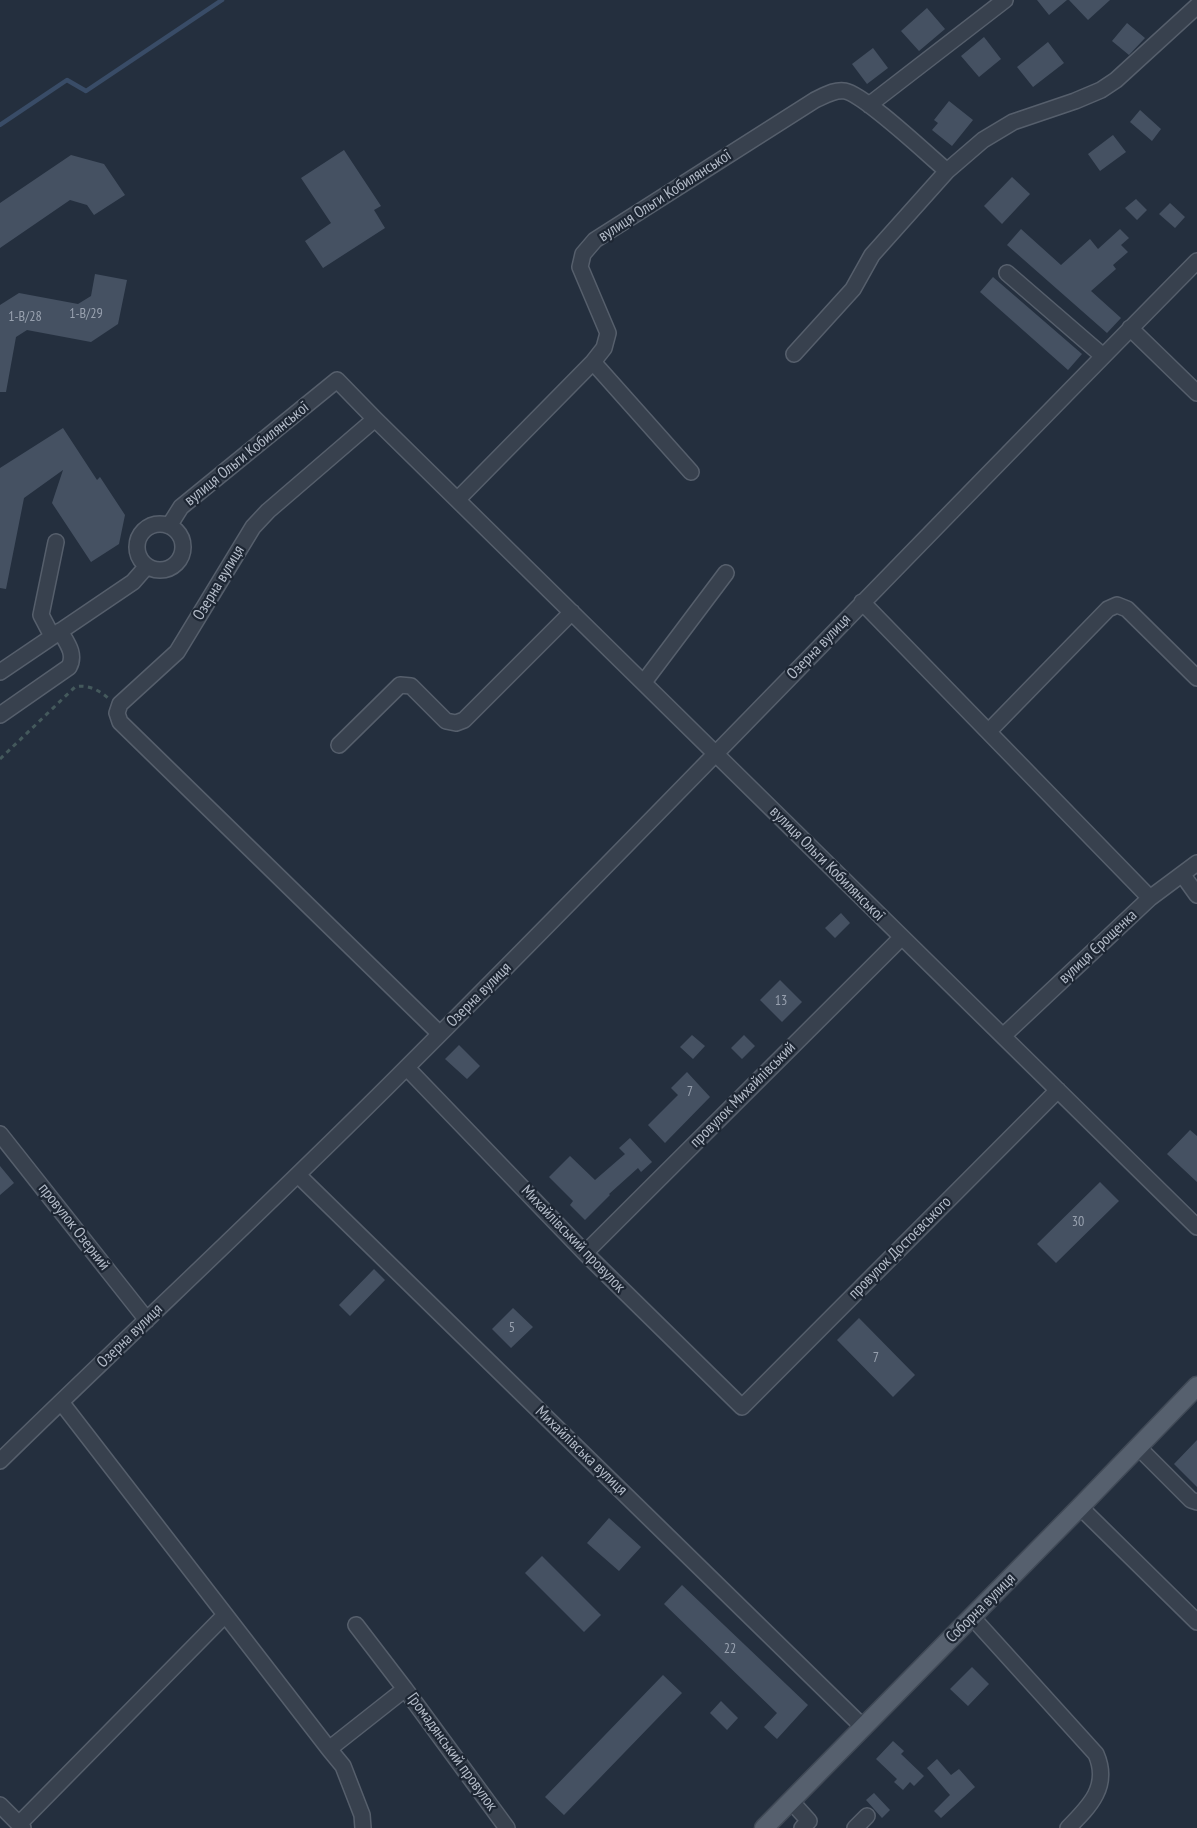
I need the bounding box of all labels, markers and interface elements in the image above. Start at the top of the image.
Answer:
street label: вулиця Ольги Кобилянської [595,146,735,246]
house number: 1-В/29 [69,306,103,322]
house number: 1-В/28 [8,309,42,325]
street label: вулиця Ольги Кобилянської [181,398,313,510]
street label: Озерна вулиця [189,542,249,624]
street label: Озерна вулиця [783,610,855,684]
street label: вулиця Ольги Кобилянської [766,803,888,925]
street label: вулиця Єрощенка [1055,906,1141,988]
street label: Озерна вулиця [443,959,515,1031]
house number: 13 [775,993,787,1009]
street label: провулок Михайлівський [686,1038,800,1152]
house number: 7 [687,1084,693,1100]
street label: провулок Озерний [34,1180,114,1274]
street label: Михайлівський провулок [517,1181,629,1297]
street label: провулок Достоєвського [845,1193,955,1303]
house number: 30 [1072,1214,1084,1230]
street label: Озерна вулиця [93,1300,167,1372]
house number: 5 [509,1320,515,1336]
house number: 7 [873,1350,879,1366]
street label: Михайлівська вулиця [531,1402,631,1500]
street label: Соборна вулиця [942,1569,1020,1647]
house number: 22 [724,1641,736,1657]
street label: Громадянський провулок [403,1689,501,1815]

